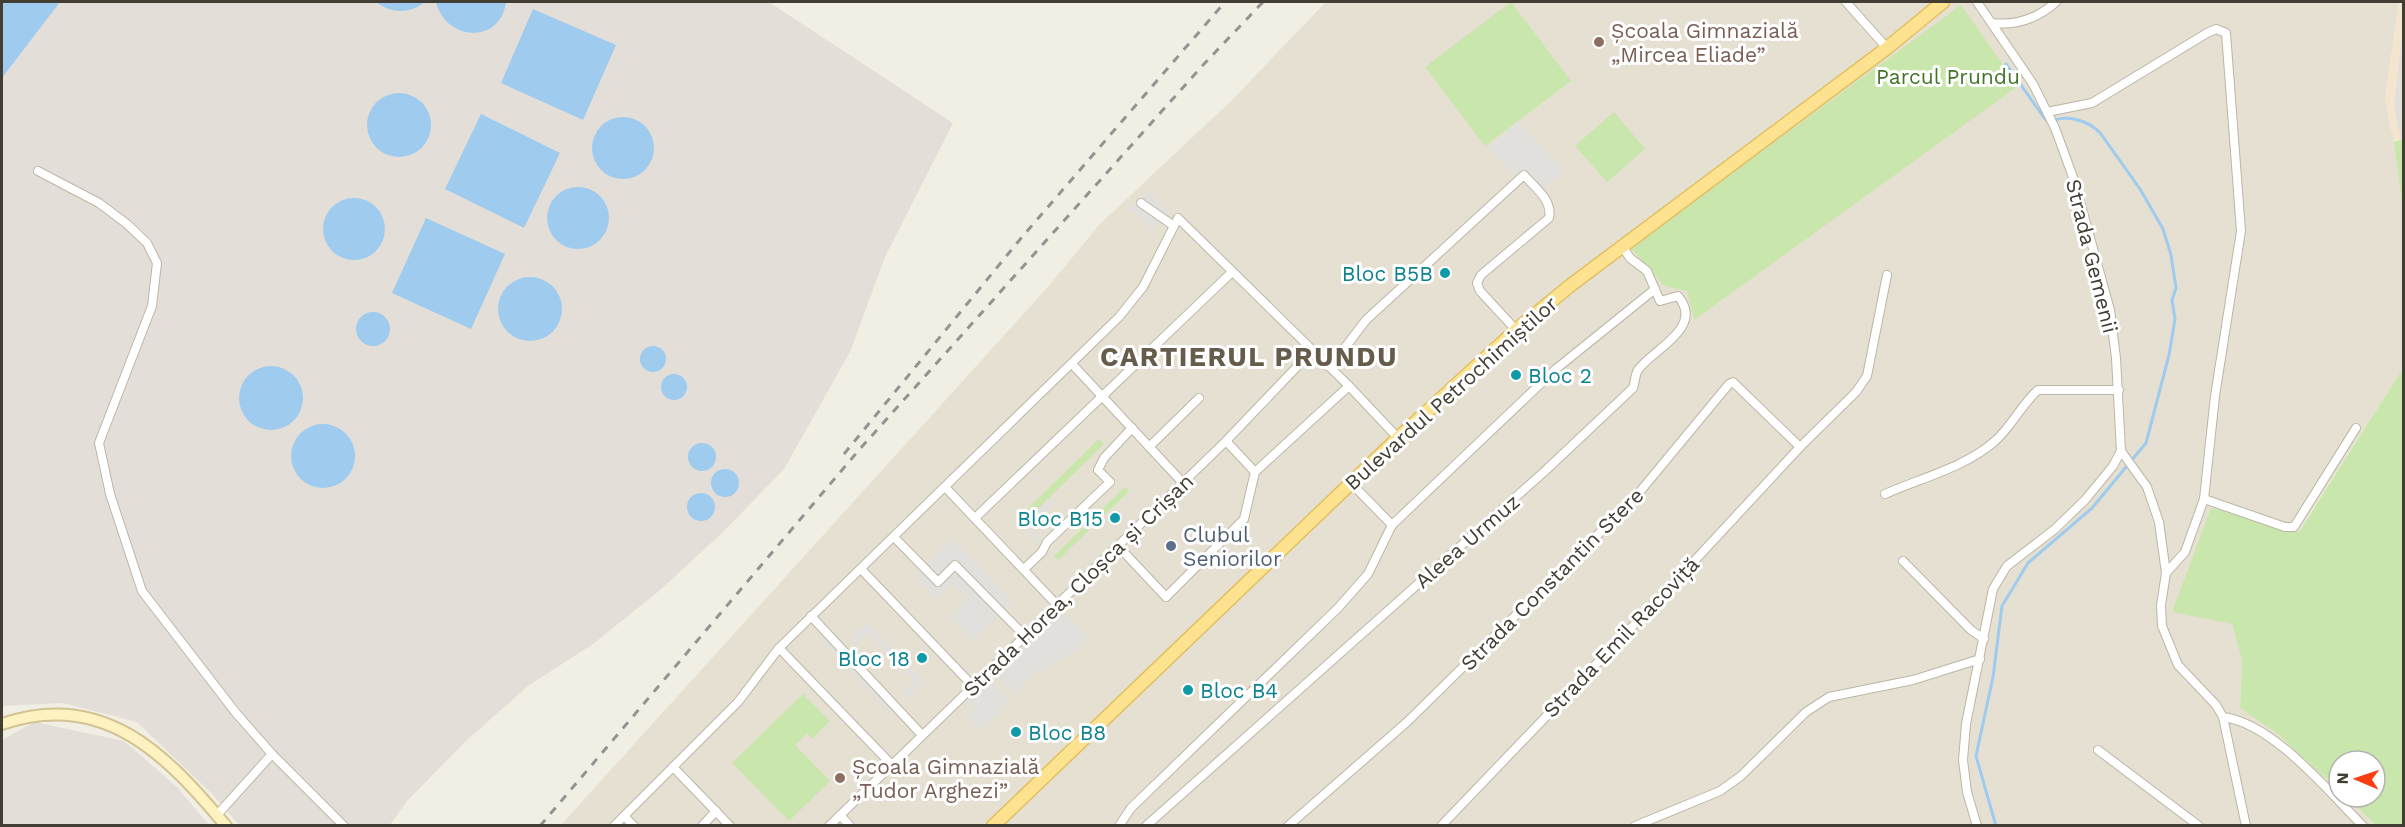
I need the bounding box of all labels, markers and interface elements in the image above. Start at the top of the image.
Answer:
place label: Școala Gimnazială „Mircea Eliade” [1611,18,1798,67]
marker: Școala Gimnazială „Mircea Eliade” [1592,35,1606,49]
park label: Parcul Prundu [1876,64,2020,89]
street label: Strada Gemenii [2061,176,2123,336]
place label: Bloc B5B [1342,261,1433,286]
marker: Bloc B5B [1438,266,1452,280]
street label: Bulevardul Petrochimiștilor [1339,291,1563,495]
district label: CARTIERUL PRUNDU [1100,341,1398,373]
place label: Bloc 2 [1528,363,1592,388]
marker: Bloc 2 [1509,368,1523,382]
street label: Strada Horea, Cloșca și Crișan [958,468,1198,702]
street label: Strada Constantin Stere [1455,482,1649,676]
street label: Aleea Urmuz [1410,489,1524,593]
place label: Bloc B15 [1017,506,1103,531]
marker: Bloc B15 [1108,511,1122,525]
place label: Clubul Seniorilor [1183,522,1282,571]
marker: Clubul Seniorilor [1164,539,1178,553]
street label: Strada Emil Racoviță [1538,551,1704,722]
place label: Bloc 18 [838,646,910,671]
marker: Bloc 18 [915,651,929,665]
place label: Bloc B4 [1200,678,1278,703]
marker: Bloc B4 [1181,683,1195,697]
place label: Bloc B8 [1028,720,1106,745]
marker: Bloc B8 [1009,725,1023,739]
north arrow [2327,749,2387,809]
place label: Școala Gimnazială „Tudor Arghezi” [852,754,1039,803]
marker: Școala Gimnazială „Tudor Arghezi” [833,771,847,785]
text: N [2333,772,2352,785]

